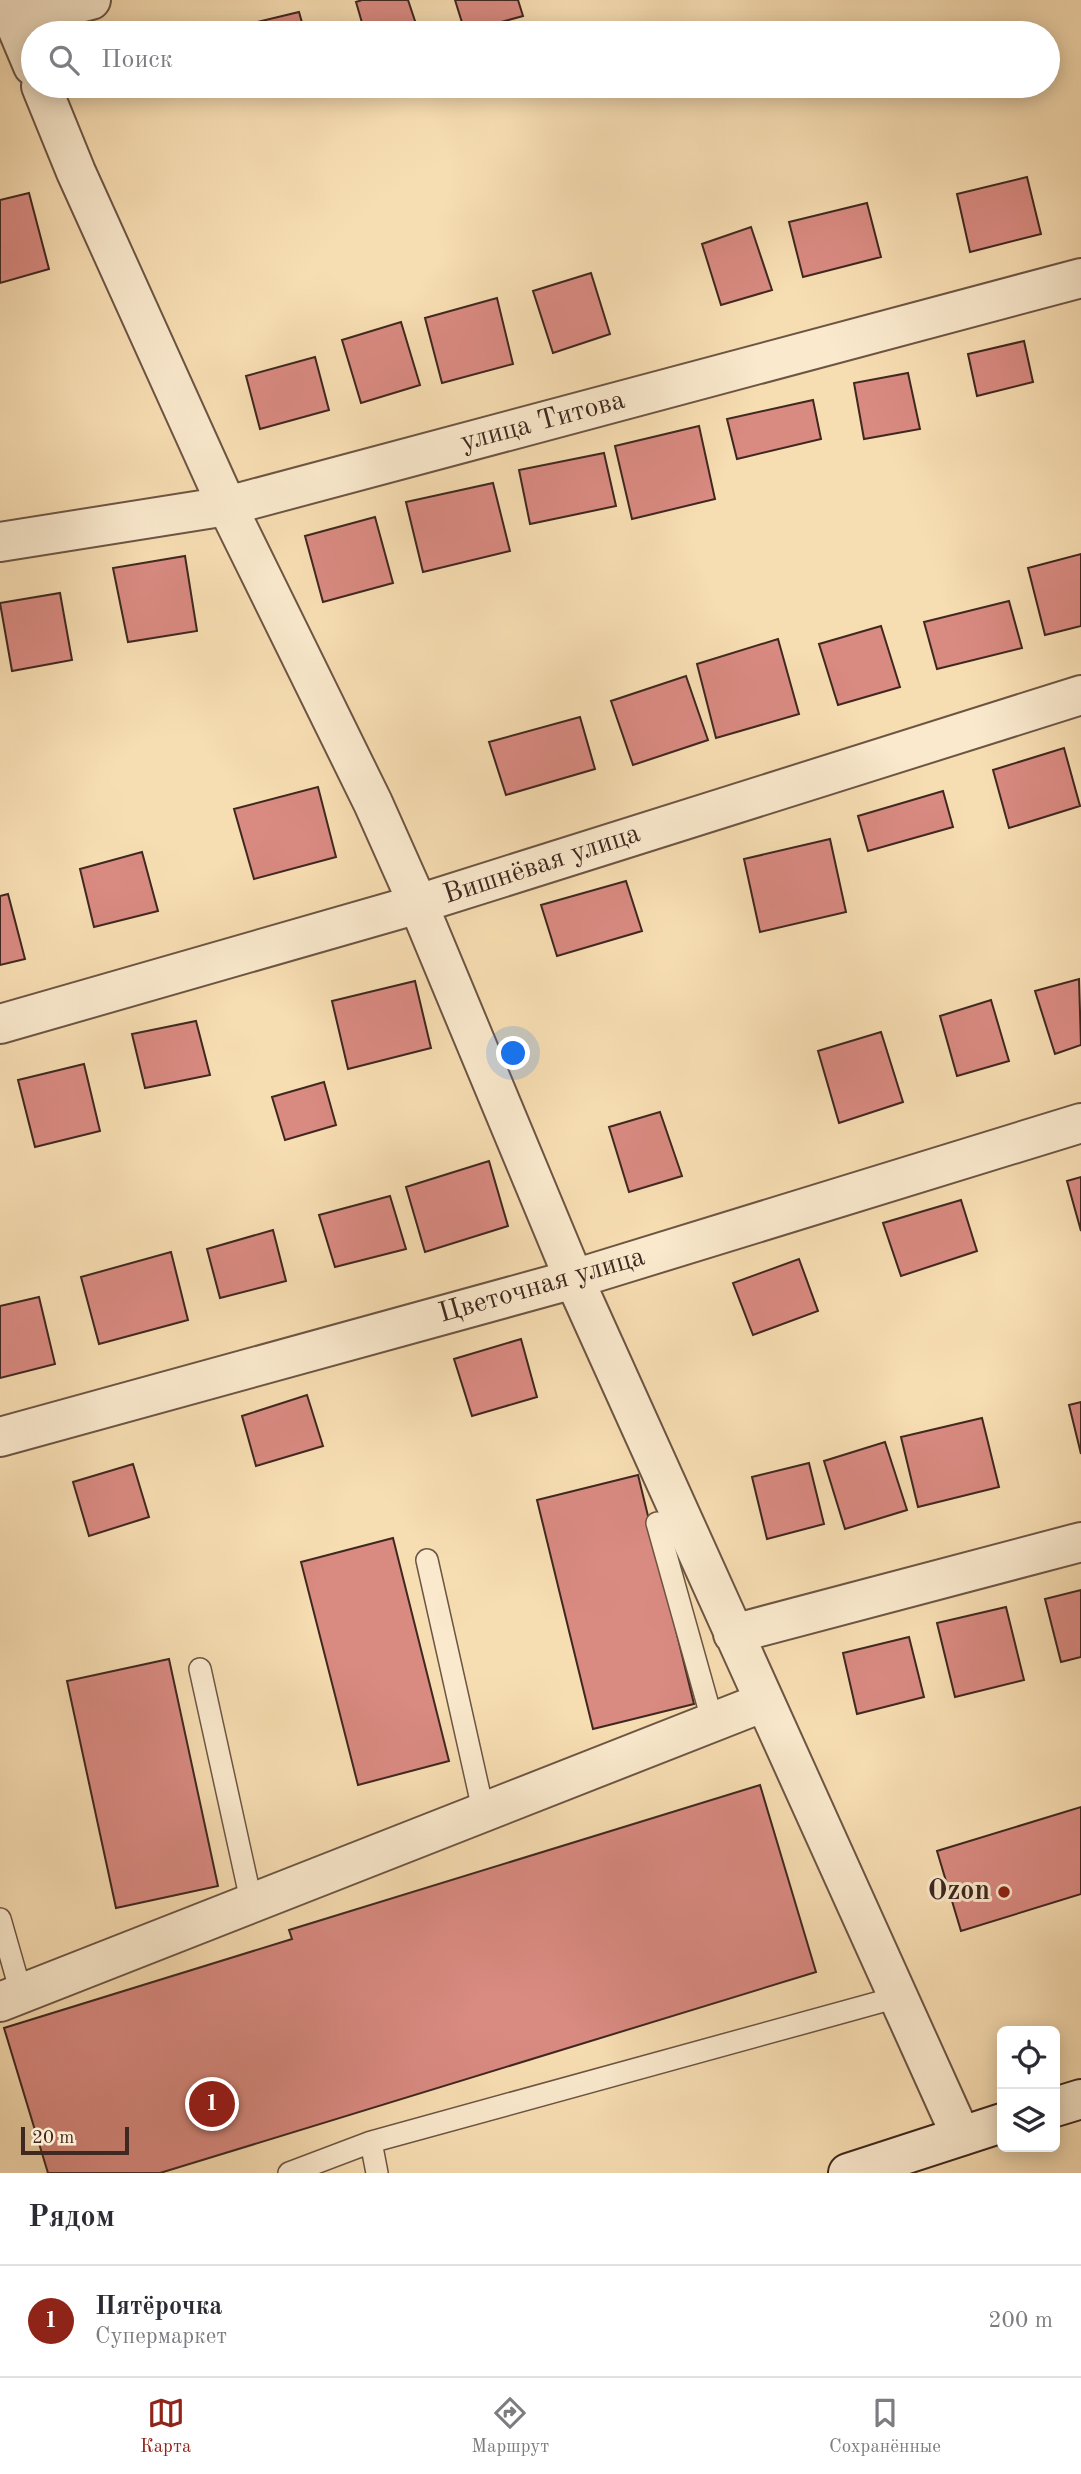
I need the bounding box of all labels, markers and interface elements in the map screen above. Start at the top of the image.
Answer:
search box [21,21,1060,98]
icon: search [45,41,83,79]
text: Поиск [101,47,173,73]
street label: улица Титова [458,387,628,457]
street label: Вишнёвая улица [440,820,644,910]
your location [496,1036,530,1070]
street label: Цветочная улица [436,1243,648,1329]
place label: Ozon [928,1878,990,1906]
marker: Ozon [996,1884,1012,1900]
map controls [997,2026,1060,2152]
button: locate [997,2026,1060,2089]
pin: 1 [189,2078,235,2130]
button: layers [997,2089,1060,2152]
scale bar [21,2124,130,2156]
text: 20 m [32,2129,74,2148]
text: Рядом [28,2203,115,2233]
text: Пятёрочка [95,2294,223,2320]
text: 1 [44,2309,58,2332]
text: 200 m [988,2309,1053,2332]
text: Супермаркет [95,2325,227,2348]
tab: Карта [140,2394,191,2459]
tab: Маршрут [471,2394,549,2459]
tab: Сохранённые [829,2394,941,2459]

